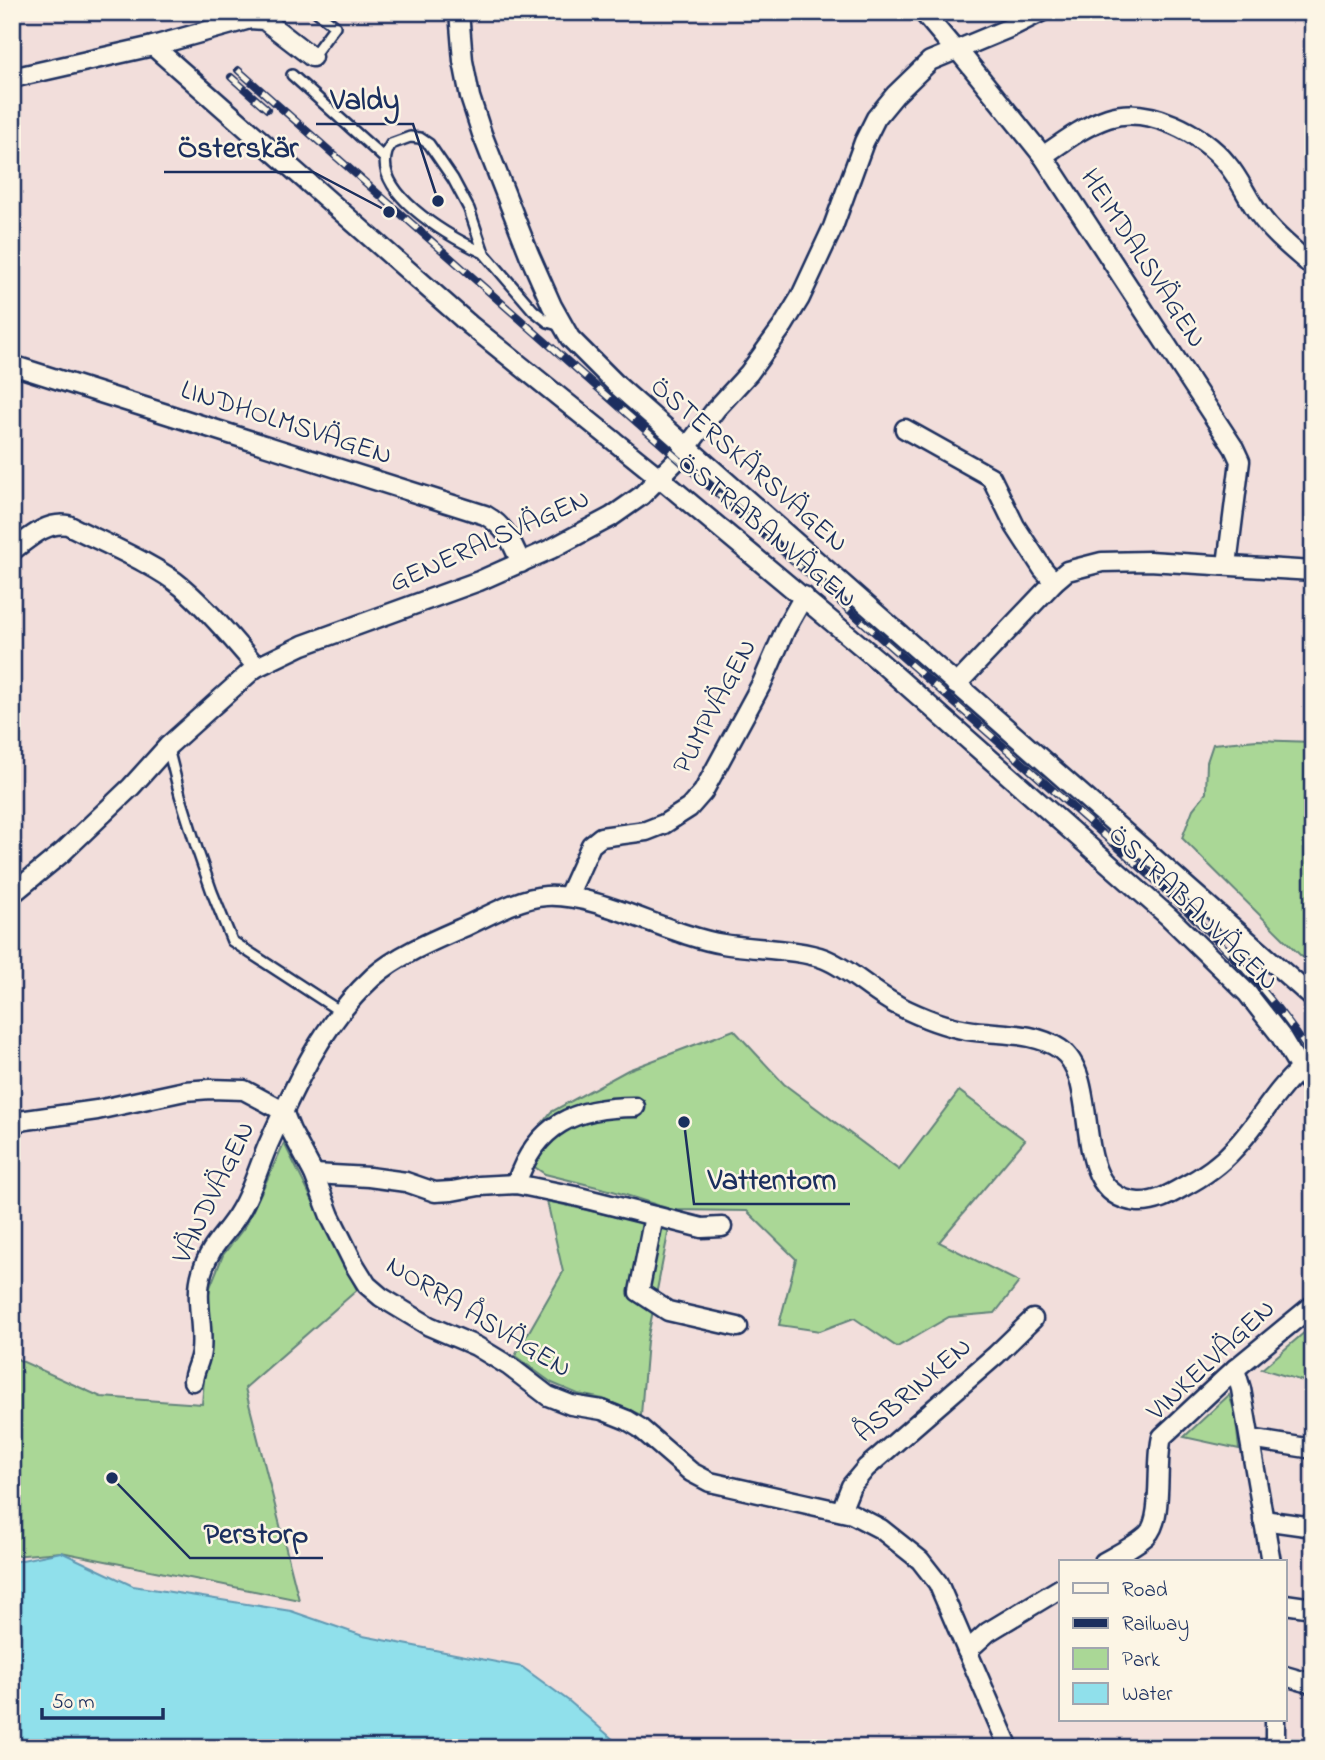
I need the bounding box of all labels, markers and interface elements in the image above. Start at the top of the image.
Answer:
callout: Valdy [316,73,413,124]
text: Valdy [330,80,399,124]
callout: Österskär [164,121,313,172]
text: Österskär [178,128,299,172]
street label: HEIMDALSVÄGEN [1068,161,1216,357]
street label: ÖSTERSKÄRSVÄGEN [640,368,856,564]
street label: LINDHOLMSVÄGEN [175,370,397,478]
street label: ÖSTRABANVÄGEN [667,444,865,620]
street label: GENERALSVÄGEN [383,479,597,605]
street label: PUMPVÄGEN [663,632,769,782]
street label: ÖSTRABANVÄGEN [1097,816,1287,1002]
street label: VÄNDVÄGEN [162,1115,267,1272]
callout: Vattentorn [694,1153,850,1204]
text: Vattentorn [707,1160,836,1204]
street label: NORRA ÅSVÄGEN [377,1246,579,1390]
street label: VINKELVÄGEN [1138,1290,1286,1432]
street label: ÅSBRINKEN [846,1328,982,1454]
callout: Perstorp [190,1507,323,1558]
text: Perstorp [204,1514,308,1558]
legend [1059,1560,1286,1722]
text: Road [1122,1576,1168,1606]
text: Railway [1122,1610,1189,1642]
text: Park [1122,1646,1161,1676]
scale bar [42,1676,163,1720]
text: Water [1122,1680,1173,1710]
text: 50 m [52,1688,95,1718]

